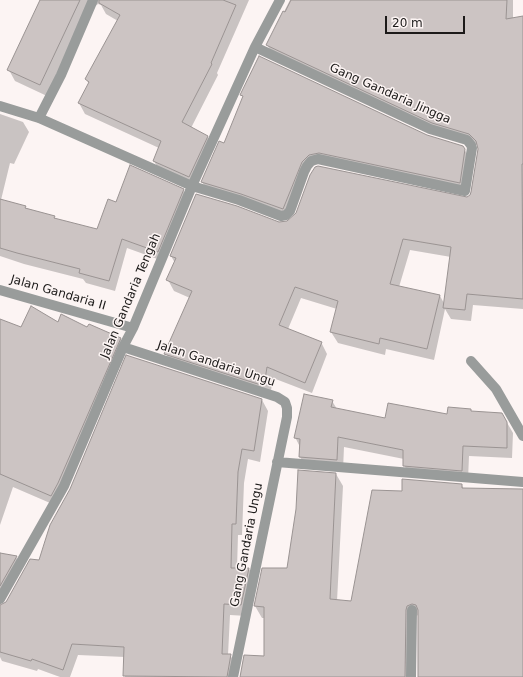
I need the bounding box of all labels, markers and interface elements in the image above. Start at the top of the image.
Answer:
scale bar [387,8,467,34]
text: 20 m [392,16,423,30]
street label: Gang Gandaria Jingga [327,61,453,127]
street label: Jalan Gandaria Tengah [98,231,164,361]
street label: Jalan Gandaria II [9,272,107,314]
street label: Jalan Gandaria Ungu [155,338,277,390]
street label: Gang Gandaria Ungu [228,482,266,608]

